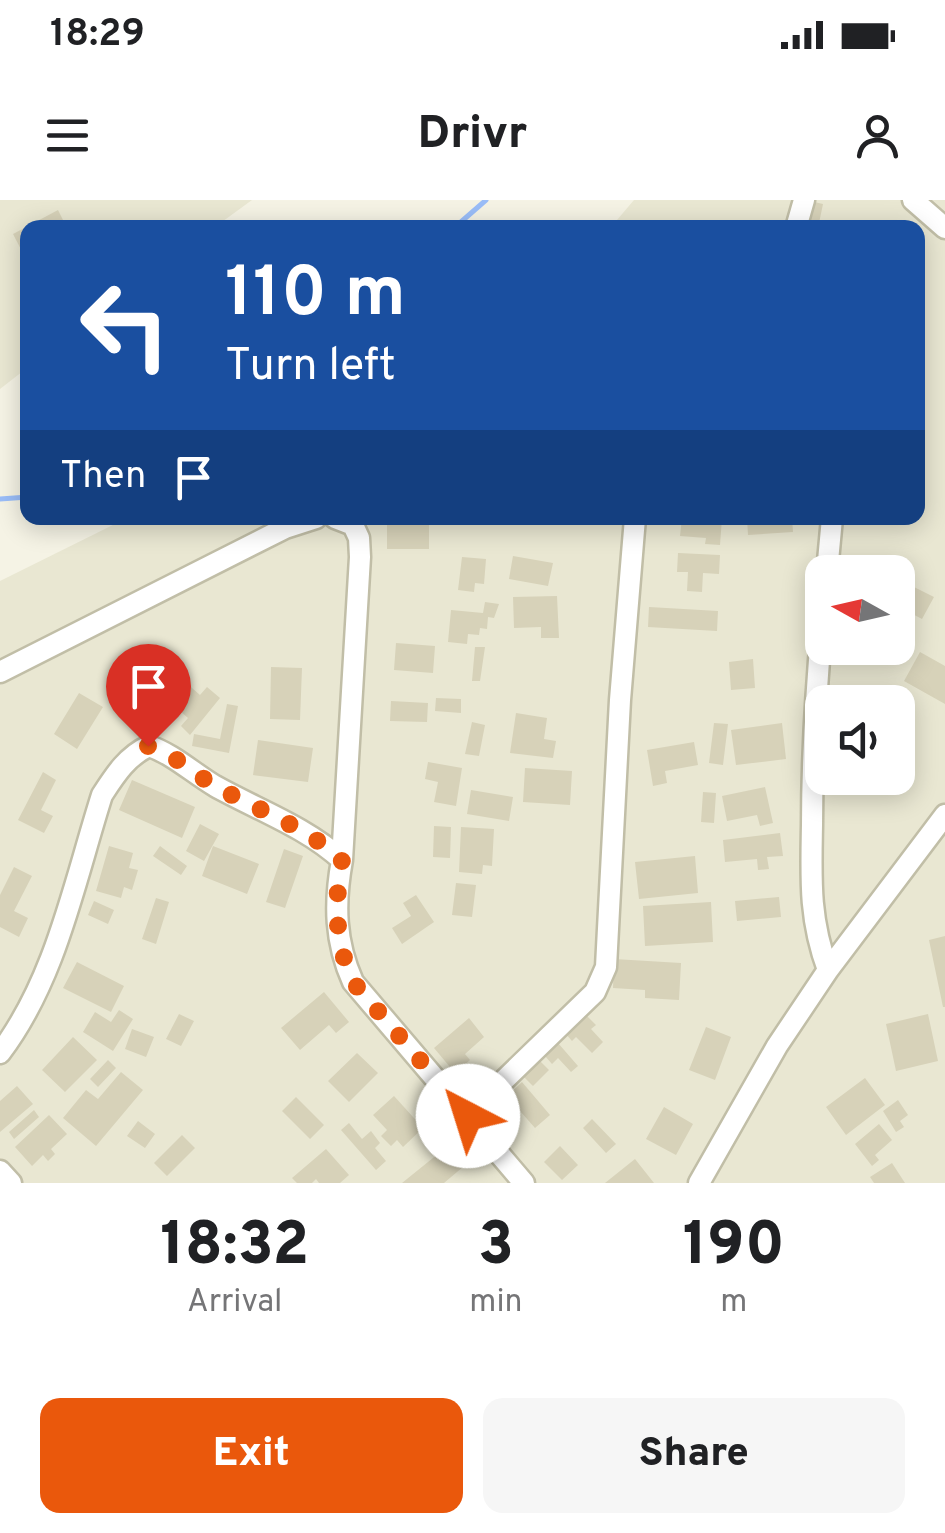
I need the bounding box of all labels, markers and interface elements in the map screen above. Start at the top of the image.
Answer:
text: 18:29 [50,11,145,60]
text: Drivr [418,107,527,164]
icon: menu [40,108,95,163]
icon: person [850,108,905,163]
text: 110 m [225,252,406,341]
icon: left [60,260,190,390]
text: Turn left [225,339,396,396]
icon: arrive [166,450,221,505]
text: Then [60,453,146,502]
north arrow [805,555,915,665]
map controls [805,555,915,795]
pin [106,644,191,747]
icon: arrive [121,659,176,714]
button: sound [805,685,915,795]
position arrow [416,1064,520,1168]
text: 18:32 [160,1210,309,1286]
text: 3 [478,1210,514,1286]
text: 190 [683,1210,785,1286]
text: Arrival [187,1283,282,1323]
text: min [469,1283,523,1323]
text: m [720,1283,747,1323]
button: Exit [40,1398,463,1513]
button: Share [483,1398,905,1513]

